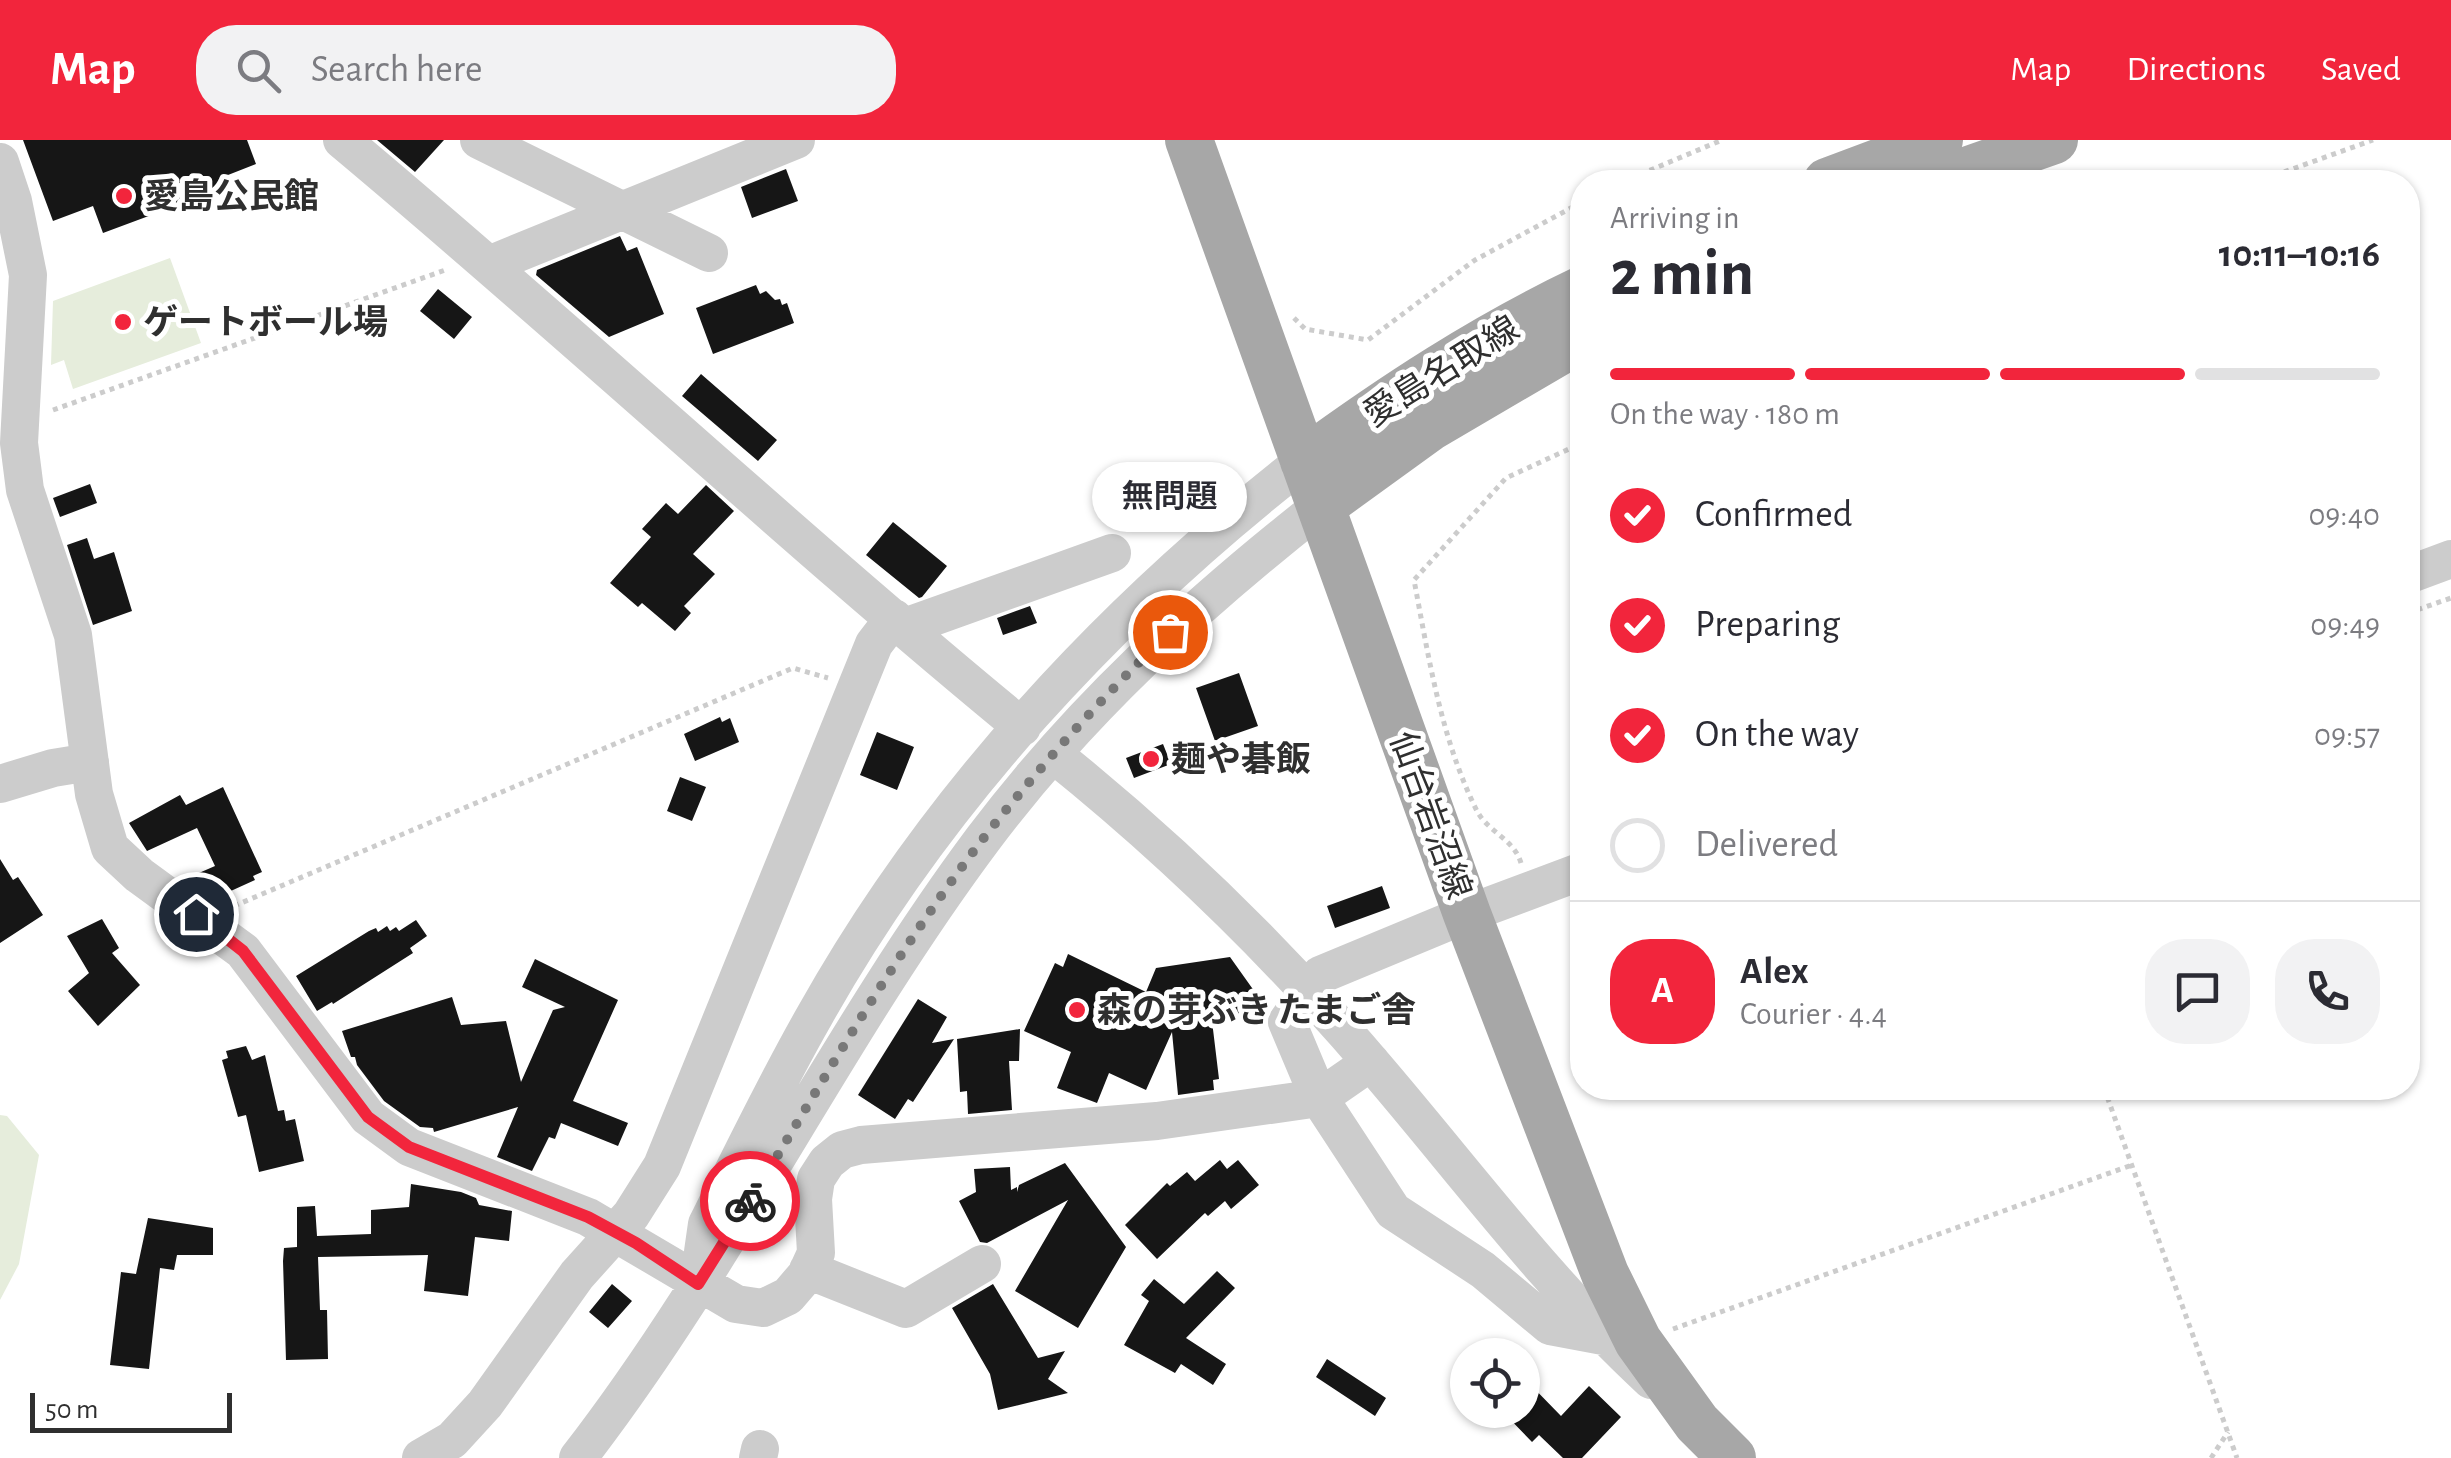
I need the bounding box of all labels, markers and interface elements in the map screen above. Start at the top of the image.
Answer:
search box [196,25,896,115]
icon: search [231,43,286,98]
text: Map [50,46,136,94]
text: Search here [311,51,483,89]
text: Map [2010,52,2071,87]
text: Directions [2126,52,2266,87]
text: Saved [2321,52,2401,87]
place label: 愛島公民館 [144,178,319,215]
marker: 愛島公民館 [113,185,135,207]
text: Arriving in [1610,202,1739,234]
text: 10:11–10:16 [2219,236,2380,274]
text: 2 min [1610,242,1754,307]
place label: ゲートボール場 [143,303,388,341]
street label: 愛島名取線 [1357,309,1525,433]
marker: ゲートボール場 [112,311,134,333]
text: On the way · 180 m [1610,398,1840,430]
callout: 無問題 [1092,462,1248,532]
text: 無問題 [1121,481,1218,513]
icon: check [1610,488,1665,543]
text: Confirmed [1695,496,1852,534]
text: 09:40 [2308,499,2380,531]
pin [1128,590,1213,675]
icon: check [1610,598,1665,653]
icon: bag [1143,605,1198,660]
text: Preparing [1695,606,1840,644]
text: 09:49 [2310,609,2380,641]
icon: check [1610,708,1665,763]
text: On the way [1695,716,1859,754]
text: 09:57 [2314,719,2380,751]
street label: 仙台岩沼線 [1383,727,1478,904]
place label: 麺や碁飯 [1171,741,1311,778]
marker: 麺や碁飯 [1140,748,1162,770]
text: Delivered [1695,826,1838,864]
pin [154,872,239,957]
icon: home [169,887,224,942]
button: chat [2145,939,2250,1044]
button: phone [2275,939,2380,1044]
text: Alex [1740,953,1809,991]
text: A [1651,972,1674,1010]
place label: 森の芽ぶき たまご舎 [1097,991,1416,1029]
text: Courier · 4.4 [1740,998,1887,1030]
marker: 森の芽ぶき たまご舎 [1066,999,1088,1021]
courier [700,1151,800,1251]
icon: bike [723,1174,778,1229]
map controls [1450,1338,1540,1428]
button: locate [1450,1338,1540,1428]
scale bar [30,1388,232,1432]
text: 50 m [45,1396,99,1424]

